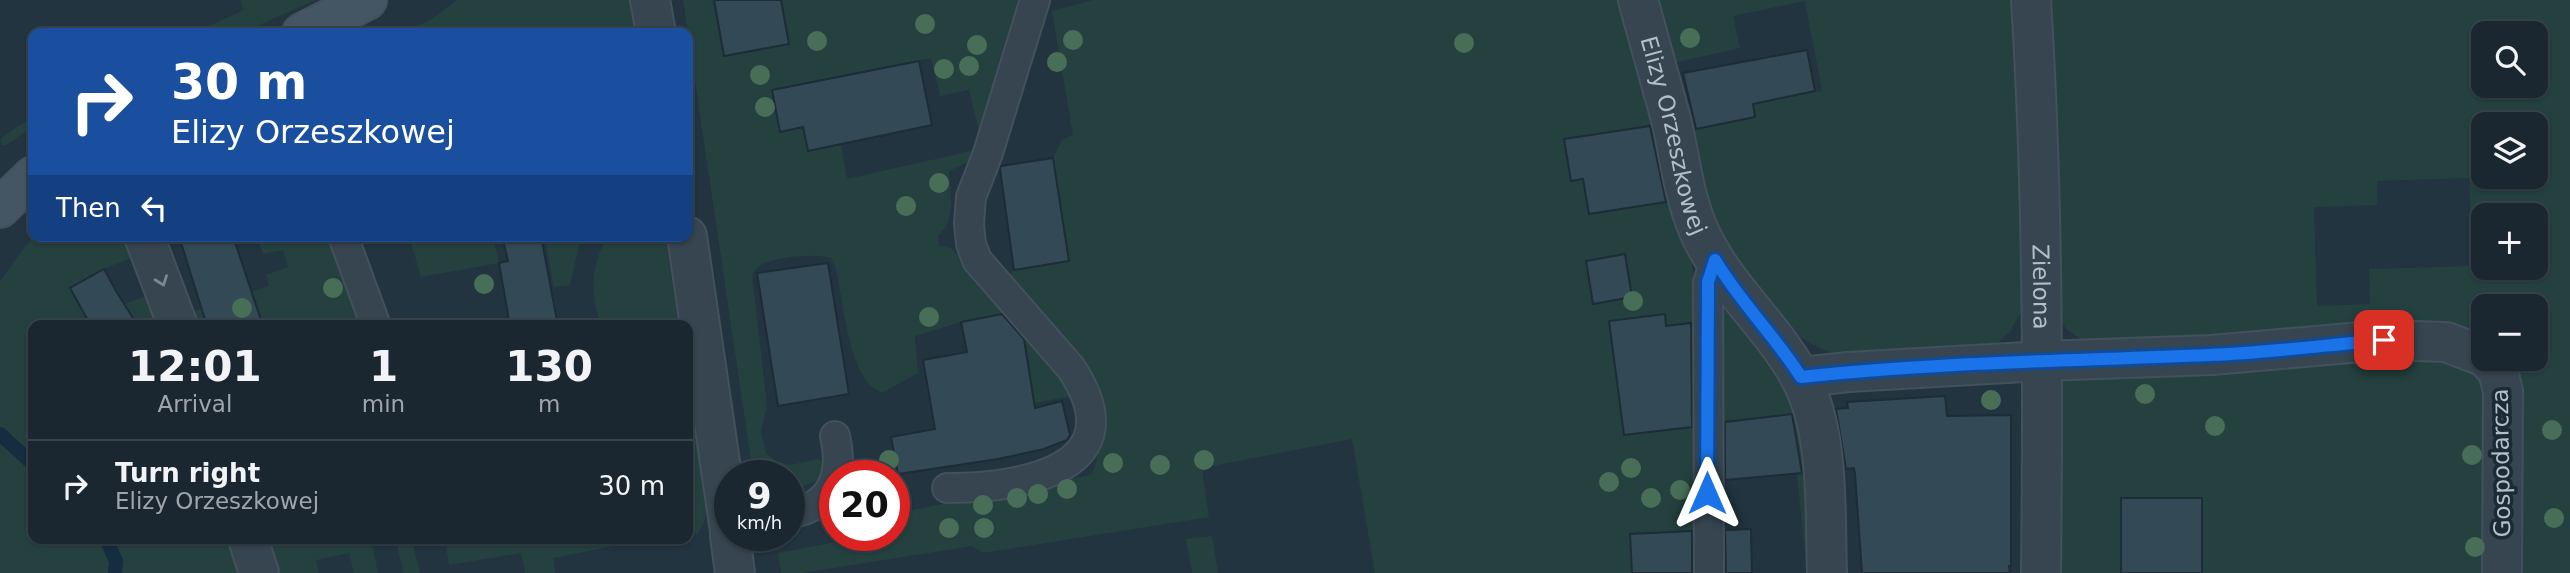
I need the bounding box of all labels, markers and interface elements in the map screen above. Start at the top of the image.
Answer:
map controls [2471,21,2548,371]
button: search [2471,21,2548,98]
street label: Elizy Orzeszkowej [1635,33,1712,239]
text: 30 m [171,54,307,111]
icon: right [56,56,147,147]
button: layers [2471,112,2548,189]
text: Elizy Orzeszkowej [171,113,455,151]
icon: left [135,189,173,227]
text: Then [56,193,121,223]
button: + [2471,203,2548,280]
street label: Zielona [2028,244,2055,330]
one-way arrow [153,274,167,286]
button: − [2471,294,2548,371]
pin [2354,310,2414,370]
icon: arrive [2365,321,2403,359]
text: 12:01 [128,342,262,391]
text: 1 [369,342,398,391]
text: 130 [505,342,593,391]
street label: Gospodarcza [2487,388,2515,538]
text: Arrival [158,391,232,417]
text: min [362,391,405,417]
text: m [538,391,560,417]
position arrow [1670,456,1744,530]
text: Turn right [115,458,260,488]
speed limit sign: 20 [819,460,910,551]
icon: right [56,467,94,505]
text: 30 m [598,471,665,501]
text: 9 [747,476,772,516]
text: Elizy Orzeszkowej [115,488,319,514]
text: km/h [737,512,782,533]

